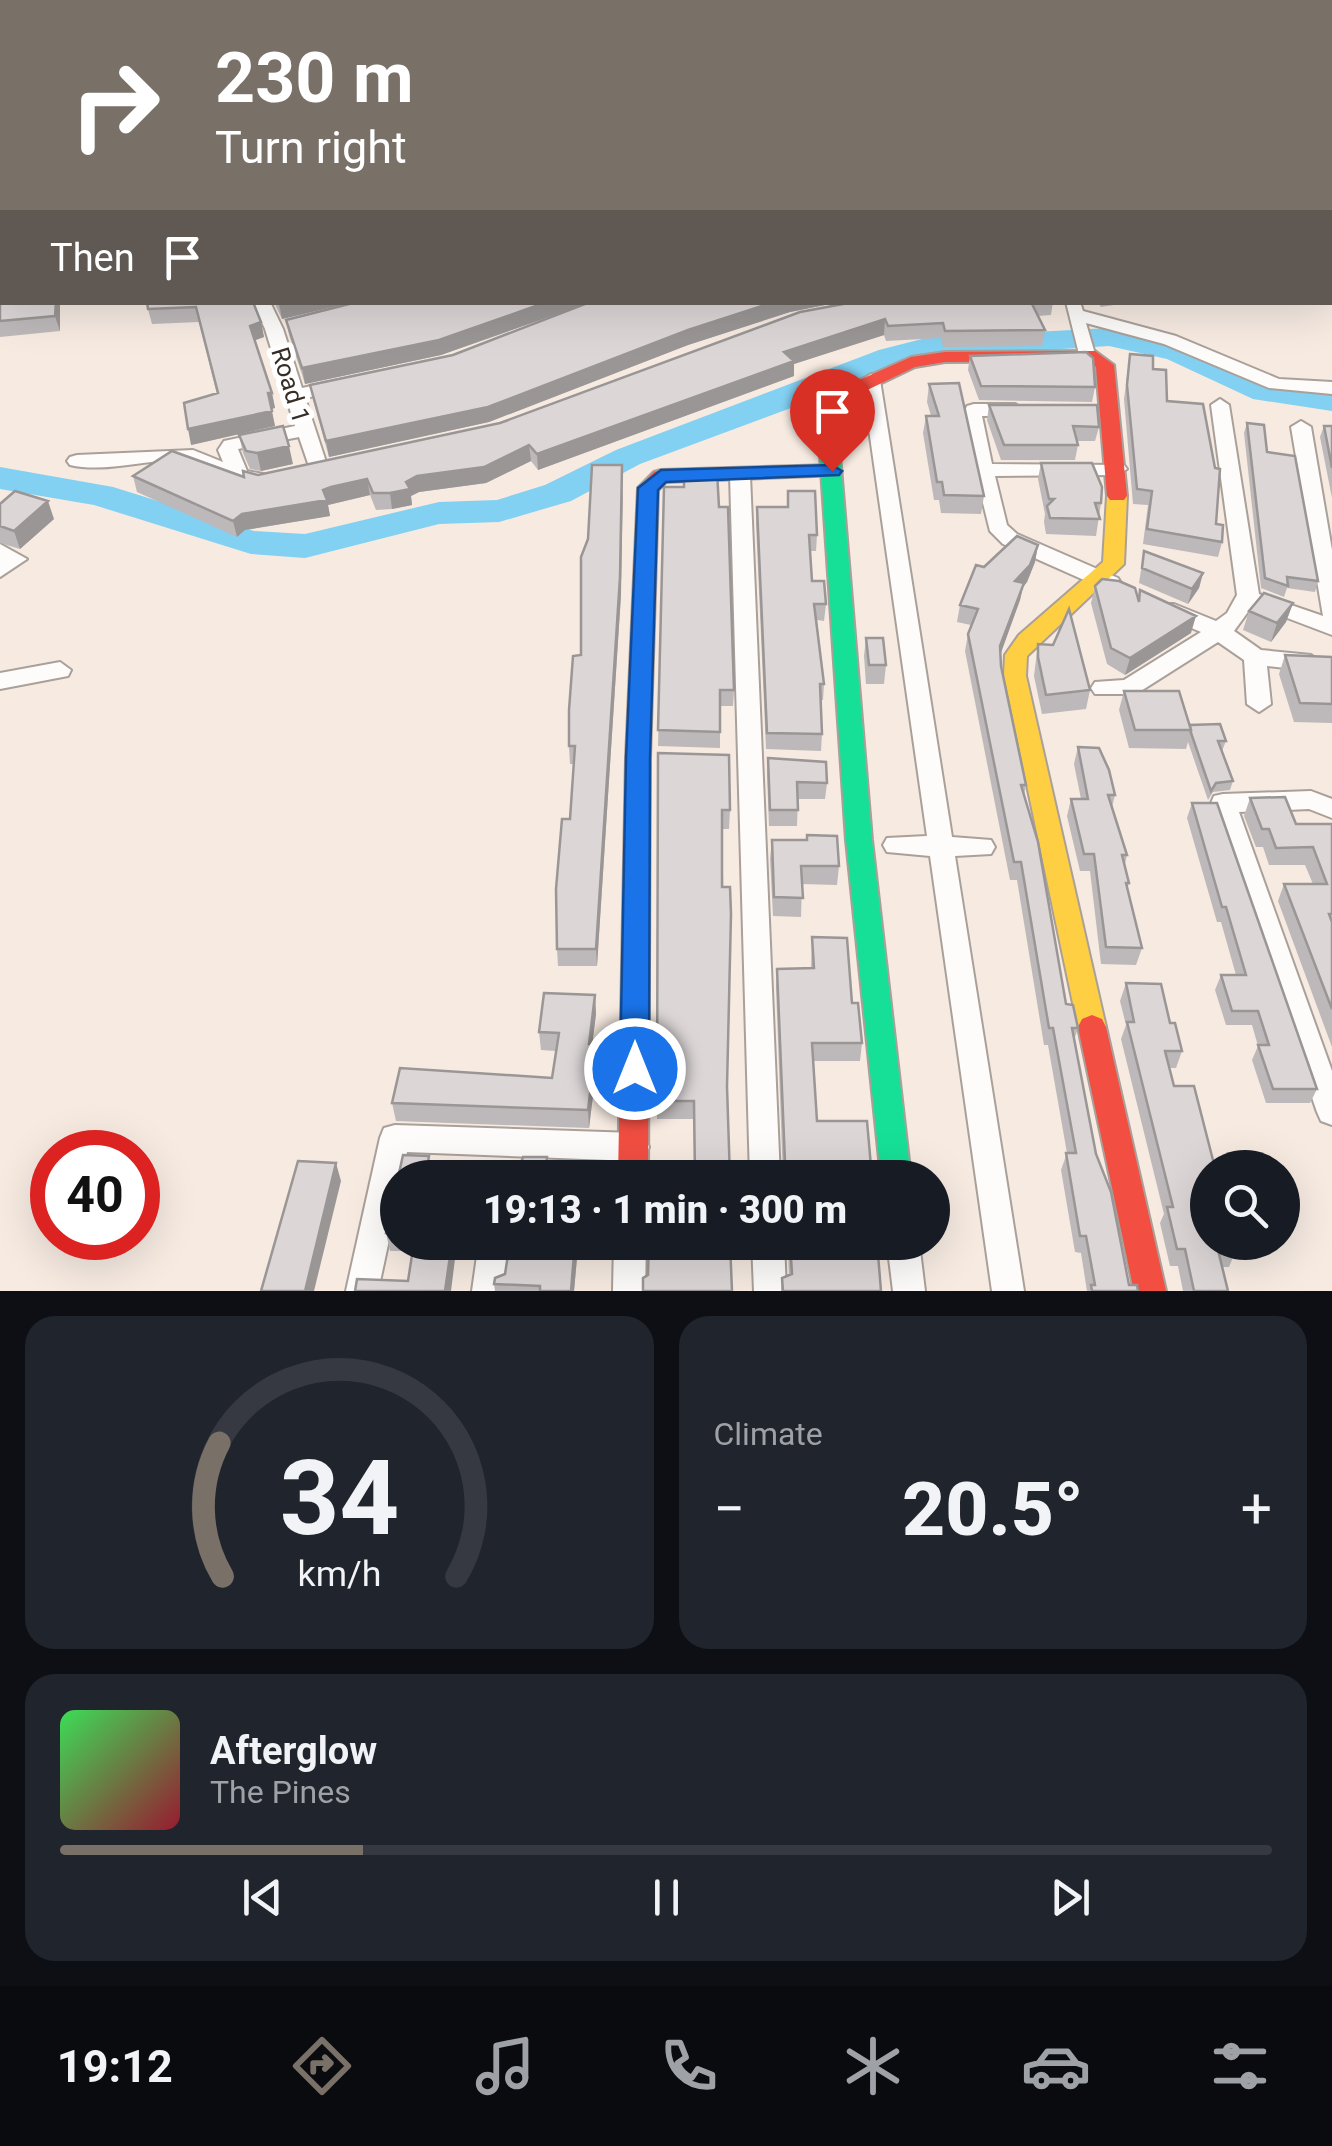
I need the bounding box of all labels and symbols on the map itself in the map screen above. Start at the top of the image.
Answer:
street label: Road 1 [265,344,316,427]
pin [790,369,875,472]
position arrow [583,1017,687,1121]
speed limit sign: 40 [30,1130,160,1260]

